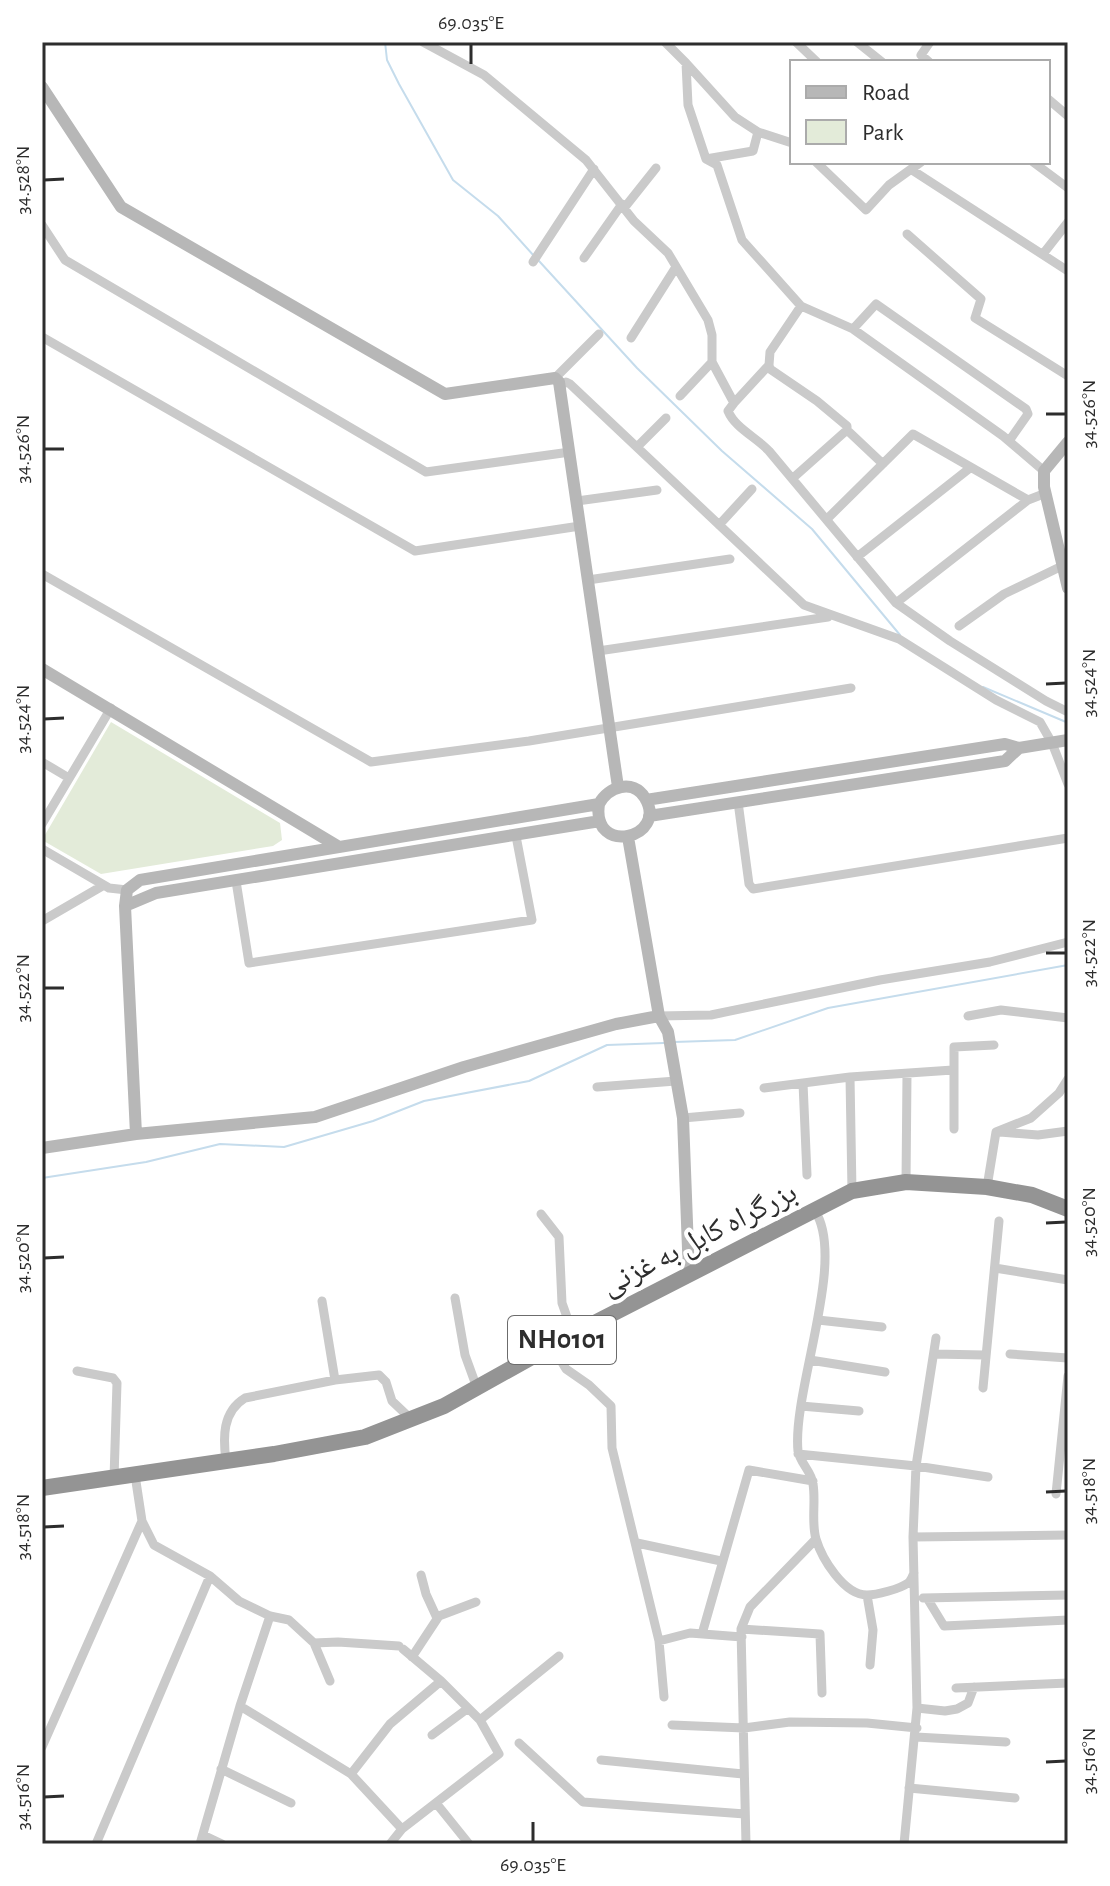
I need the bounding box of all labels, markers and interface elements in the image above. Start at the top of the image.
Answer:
text: 69.035°E [438,13,504,33]
legend [790,60,1050,164]
text: Road [862,81,910,105]
text: Park [862,121,903,145]
text: 34.528°N [13,146,33,214]
text: 34.526°N [1079,380,1099,448]
text: 34.526°N [13,415,33,483]
text: 34.524°N [1079,648,1099,718]
text: 34.524°N [13,684,33,754]
text: 34.522°N [1079,919,1099,987]
text: 34.522°N [13,954,33,1022]
street label: بزرگراه کابل به غزنی [597,1177,802,1303]
text: 34.520°N [1079,1187,1099,1257]
text: 34.520°N [13,1223,33,1293]
road number: NH0101 [508,1316,616,1364]
text: 34.518°N [1079,1458,1099,1524]
text: 34.518°N [13,1494,33,1560]
text: 34.516°N [1079,1728,1099,1794]
text: 34.516°N [13,1764,33,1830]
text: 69.035°E [500,1855,566,1875]

